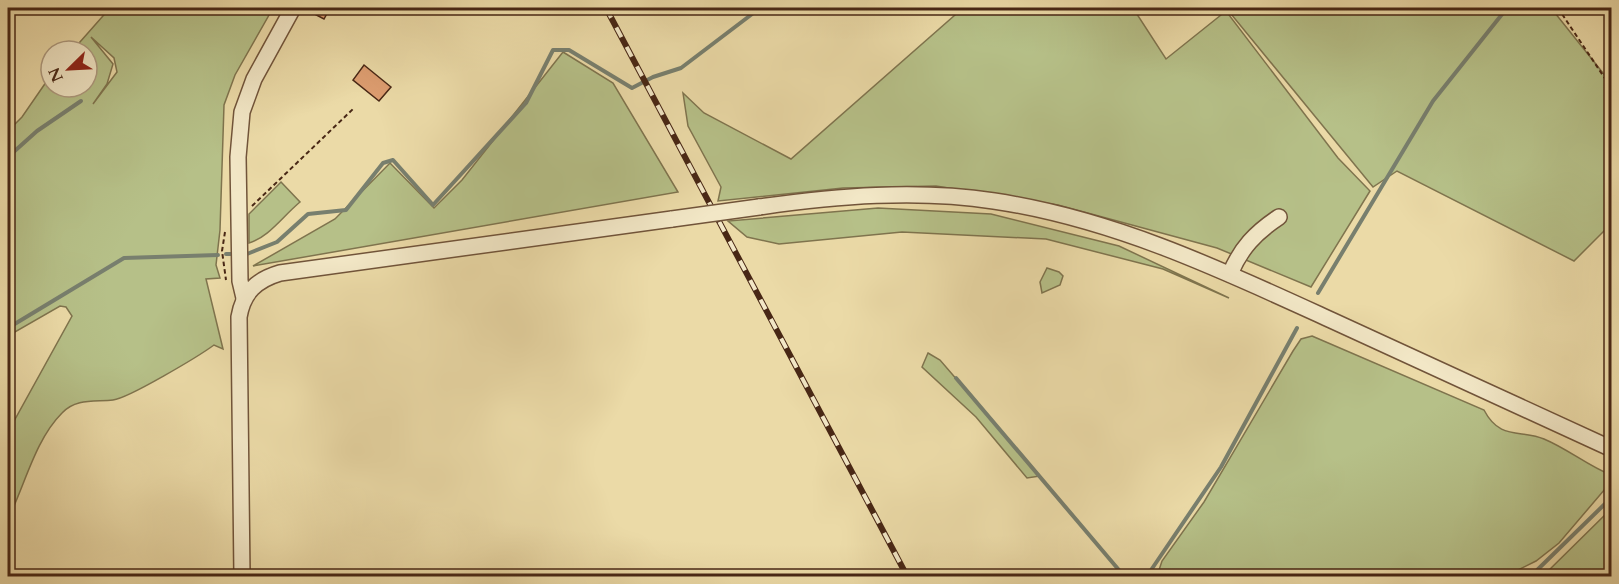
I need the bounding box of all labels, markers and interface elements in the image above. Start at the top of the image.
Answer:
north arrow [39,39,99,99]
text: N [43,64,69,86]

